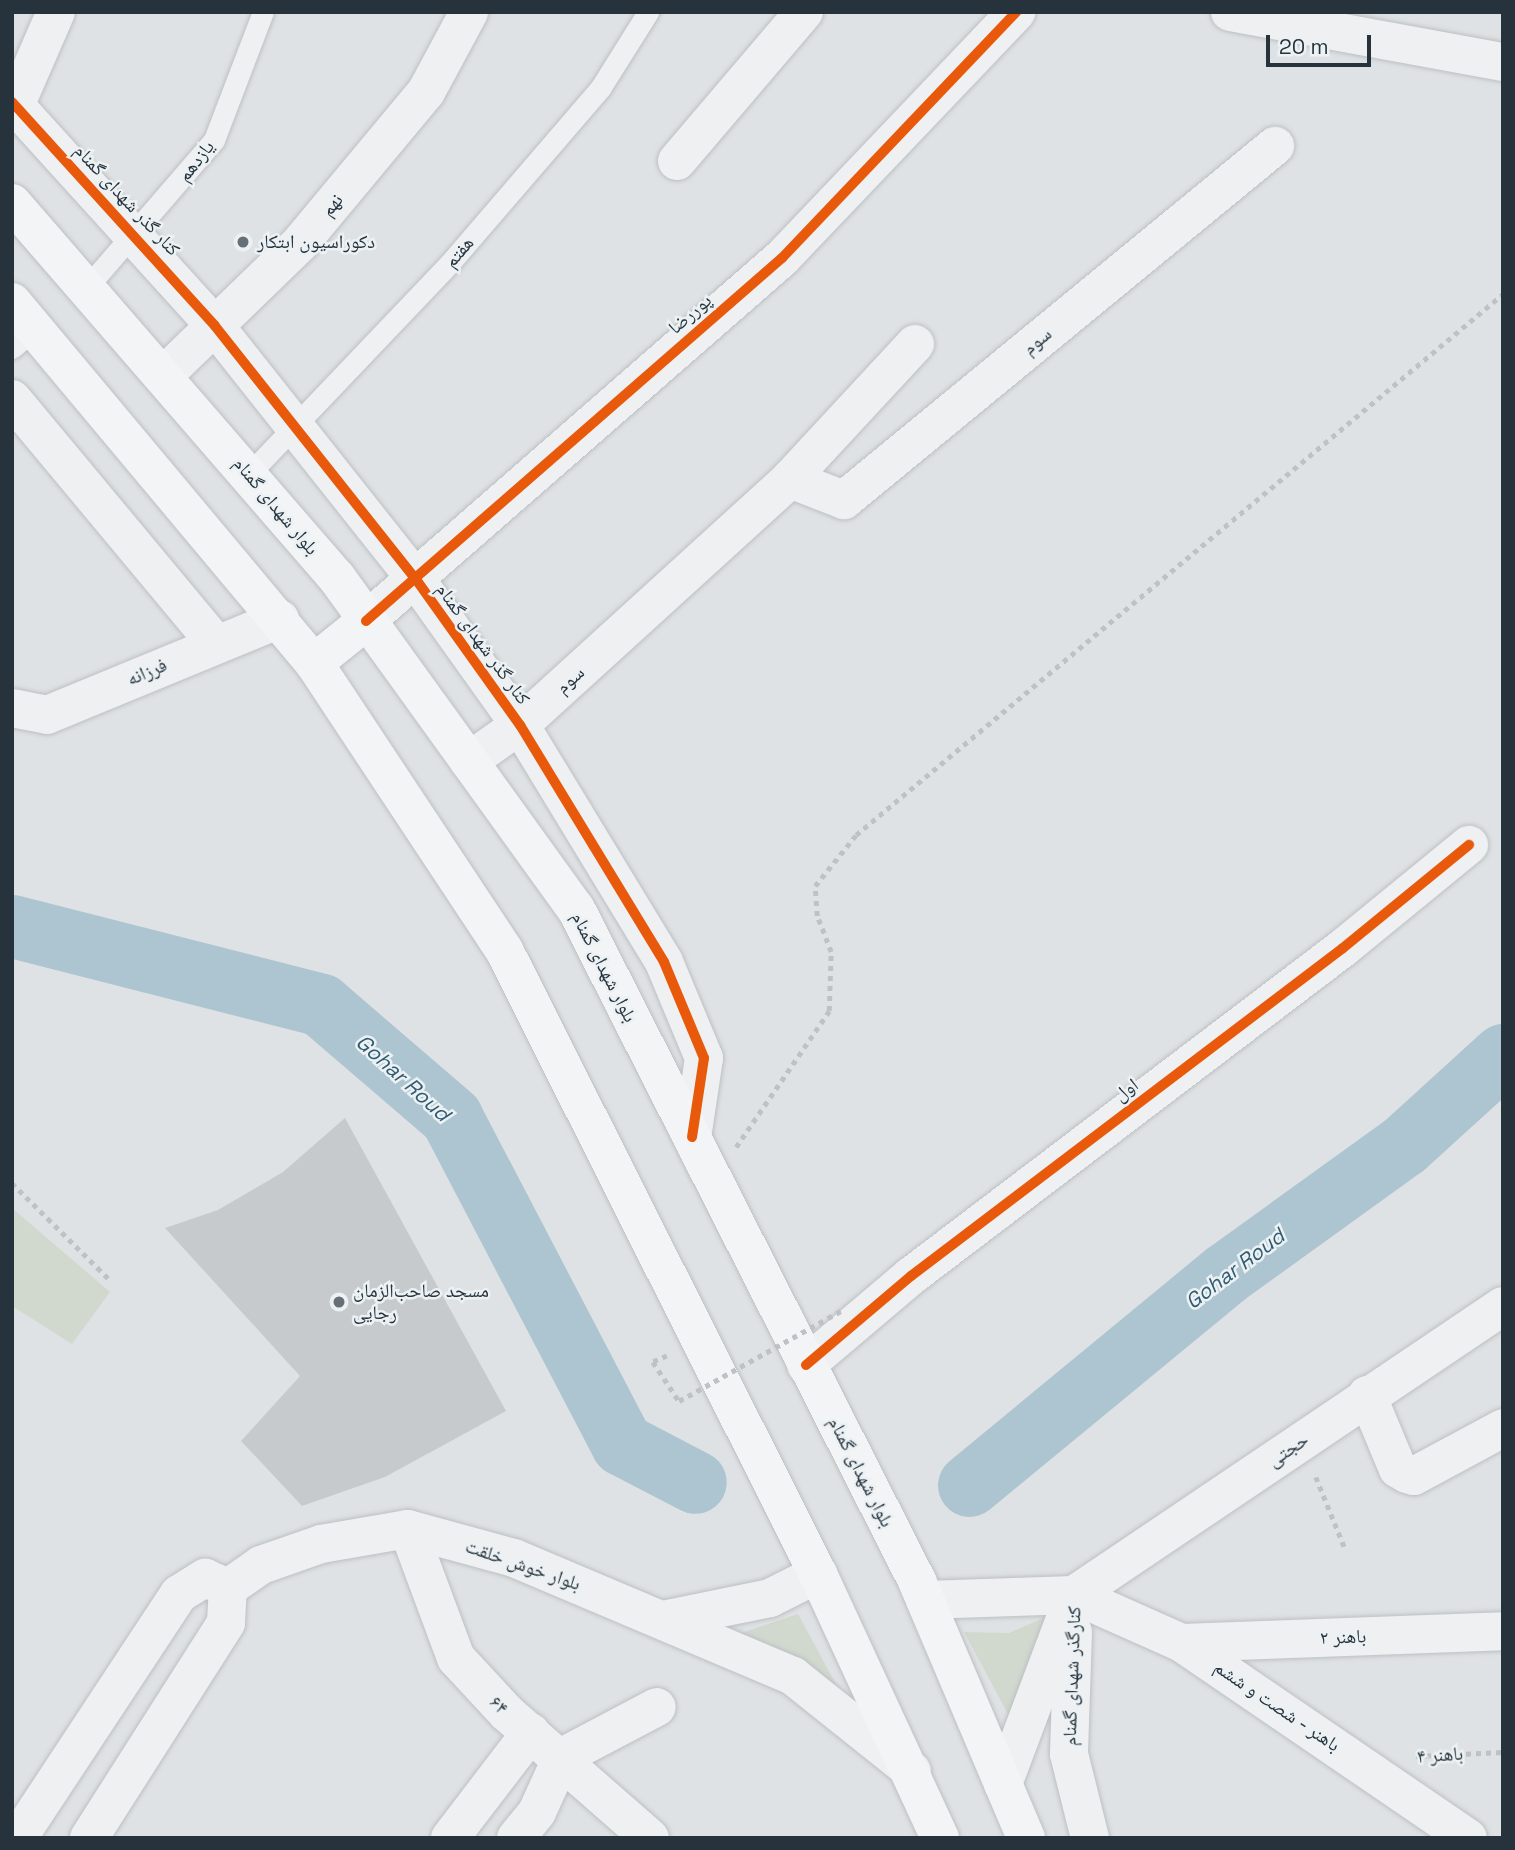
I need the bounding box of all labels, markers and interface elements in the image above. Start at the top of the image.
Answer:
scale bar [1270,21,1375,65]
text: 20 m [1279,33,1329,60]
street label: یازدهم [173,136,219,186]
street label: کنار گذر شهدای گمنام [69,139,185,261]
street label: نهم [316,189,348,221]
place label: دکوراسیون ابتکار [257,231,375,253]
street label: هفتم [439,232,479,272]
marker: دکوراسیون ابتکار [235,234,251,250]
street label: پوررضا [664,289,716,339]
street label: سوم [1018,322,1056,360]
street label: بلوار شهدای گمنام [228,452,324,560]
street label: کنار گذر شهدای گمنام [431,579,535,709]
street label: فرزانه [124,653,170,691]
street label: سوم [551,661,589,699]
street label: بلوار شهدای گمنام [566,908,642,1026]
water label: Gohar Roud [351,1029,455,1127]
street label: اول [1109,1073,1143,1107]
water label: Gohar Roud [1180,1224,1290,1314]
place label: مسجد صاحب‌الزمان رجایی [353,1280,489,1324]
marker: مسجد صاحب‌الزمان رجایی [331,1294,347,1310]
street label: بلوار شهدای گمنام [823,1413,899,1531]
street label: حجتی [1263,1428,1313,1472]
street label: بلوار خوش خلقت [462,1535,584,1595]
street label: کنارگذر شهدای گمنام [1058,1606,1086,1746]
street label: باهنر ۲ [1319,1625,1367,1649]
street label: باهنر - شصت و ششم [1209,1655,1345,1757]
street label: ۶۴ [485,1691,513,1719]
street label: باهنر ۴ [1416,1742,1464,1768]

